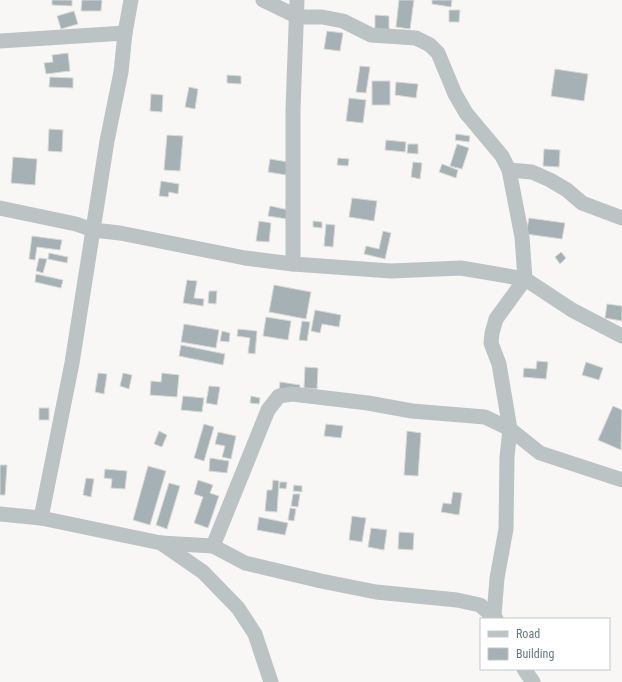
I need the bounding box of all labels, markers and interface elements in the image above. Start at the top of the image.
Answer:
legend [480,618,610,670]
text: Road [516,627,540,641]
text: Building [516,647,554,661]

